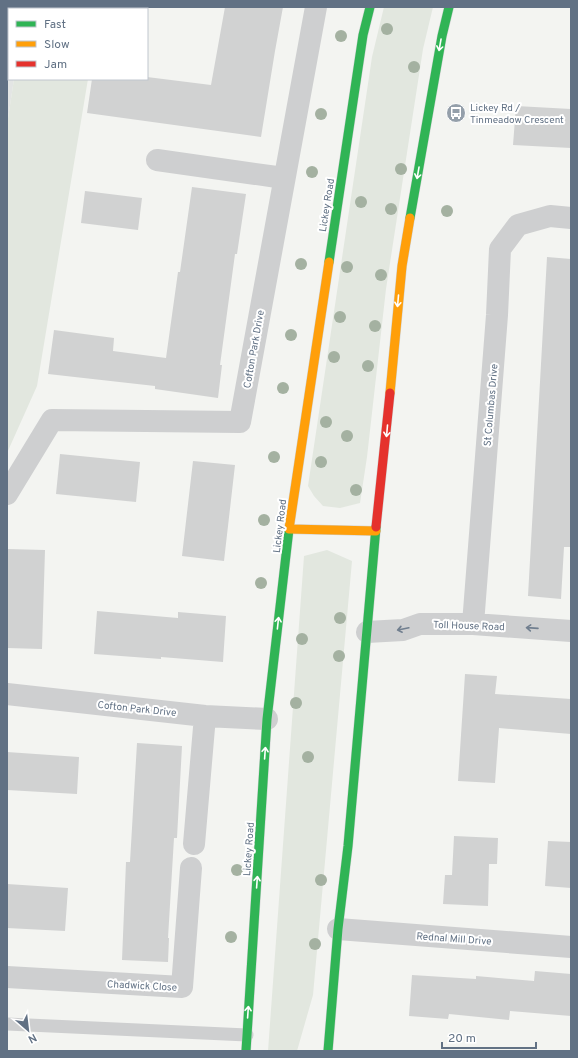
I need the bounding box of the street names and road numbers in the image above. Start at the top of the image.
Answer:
street label: Lickey Road [317,177,338,233]
street label: Cofton Park Drive [241,309,268,389]
street label: St Columbas Drive [481,363,502,447]
street label: Lickey Road [271,499,290,554]
street label: Toll House Road [433,619,505,634]
street label: Cofton Park Drive [97,699,177,720]
street label: Lickey Road [241,822,258,877]
street label: Rednal Mill Drive [416,930,492,949]
street label: Chadwick Close [107,978,177,995]

